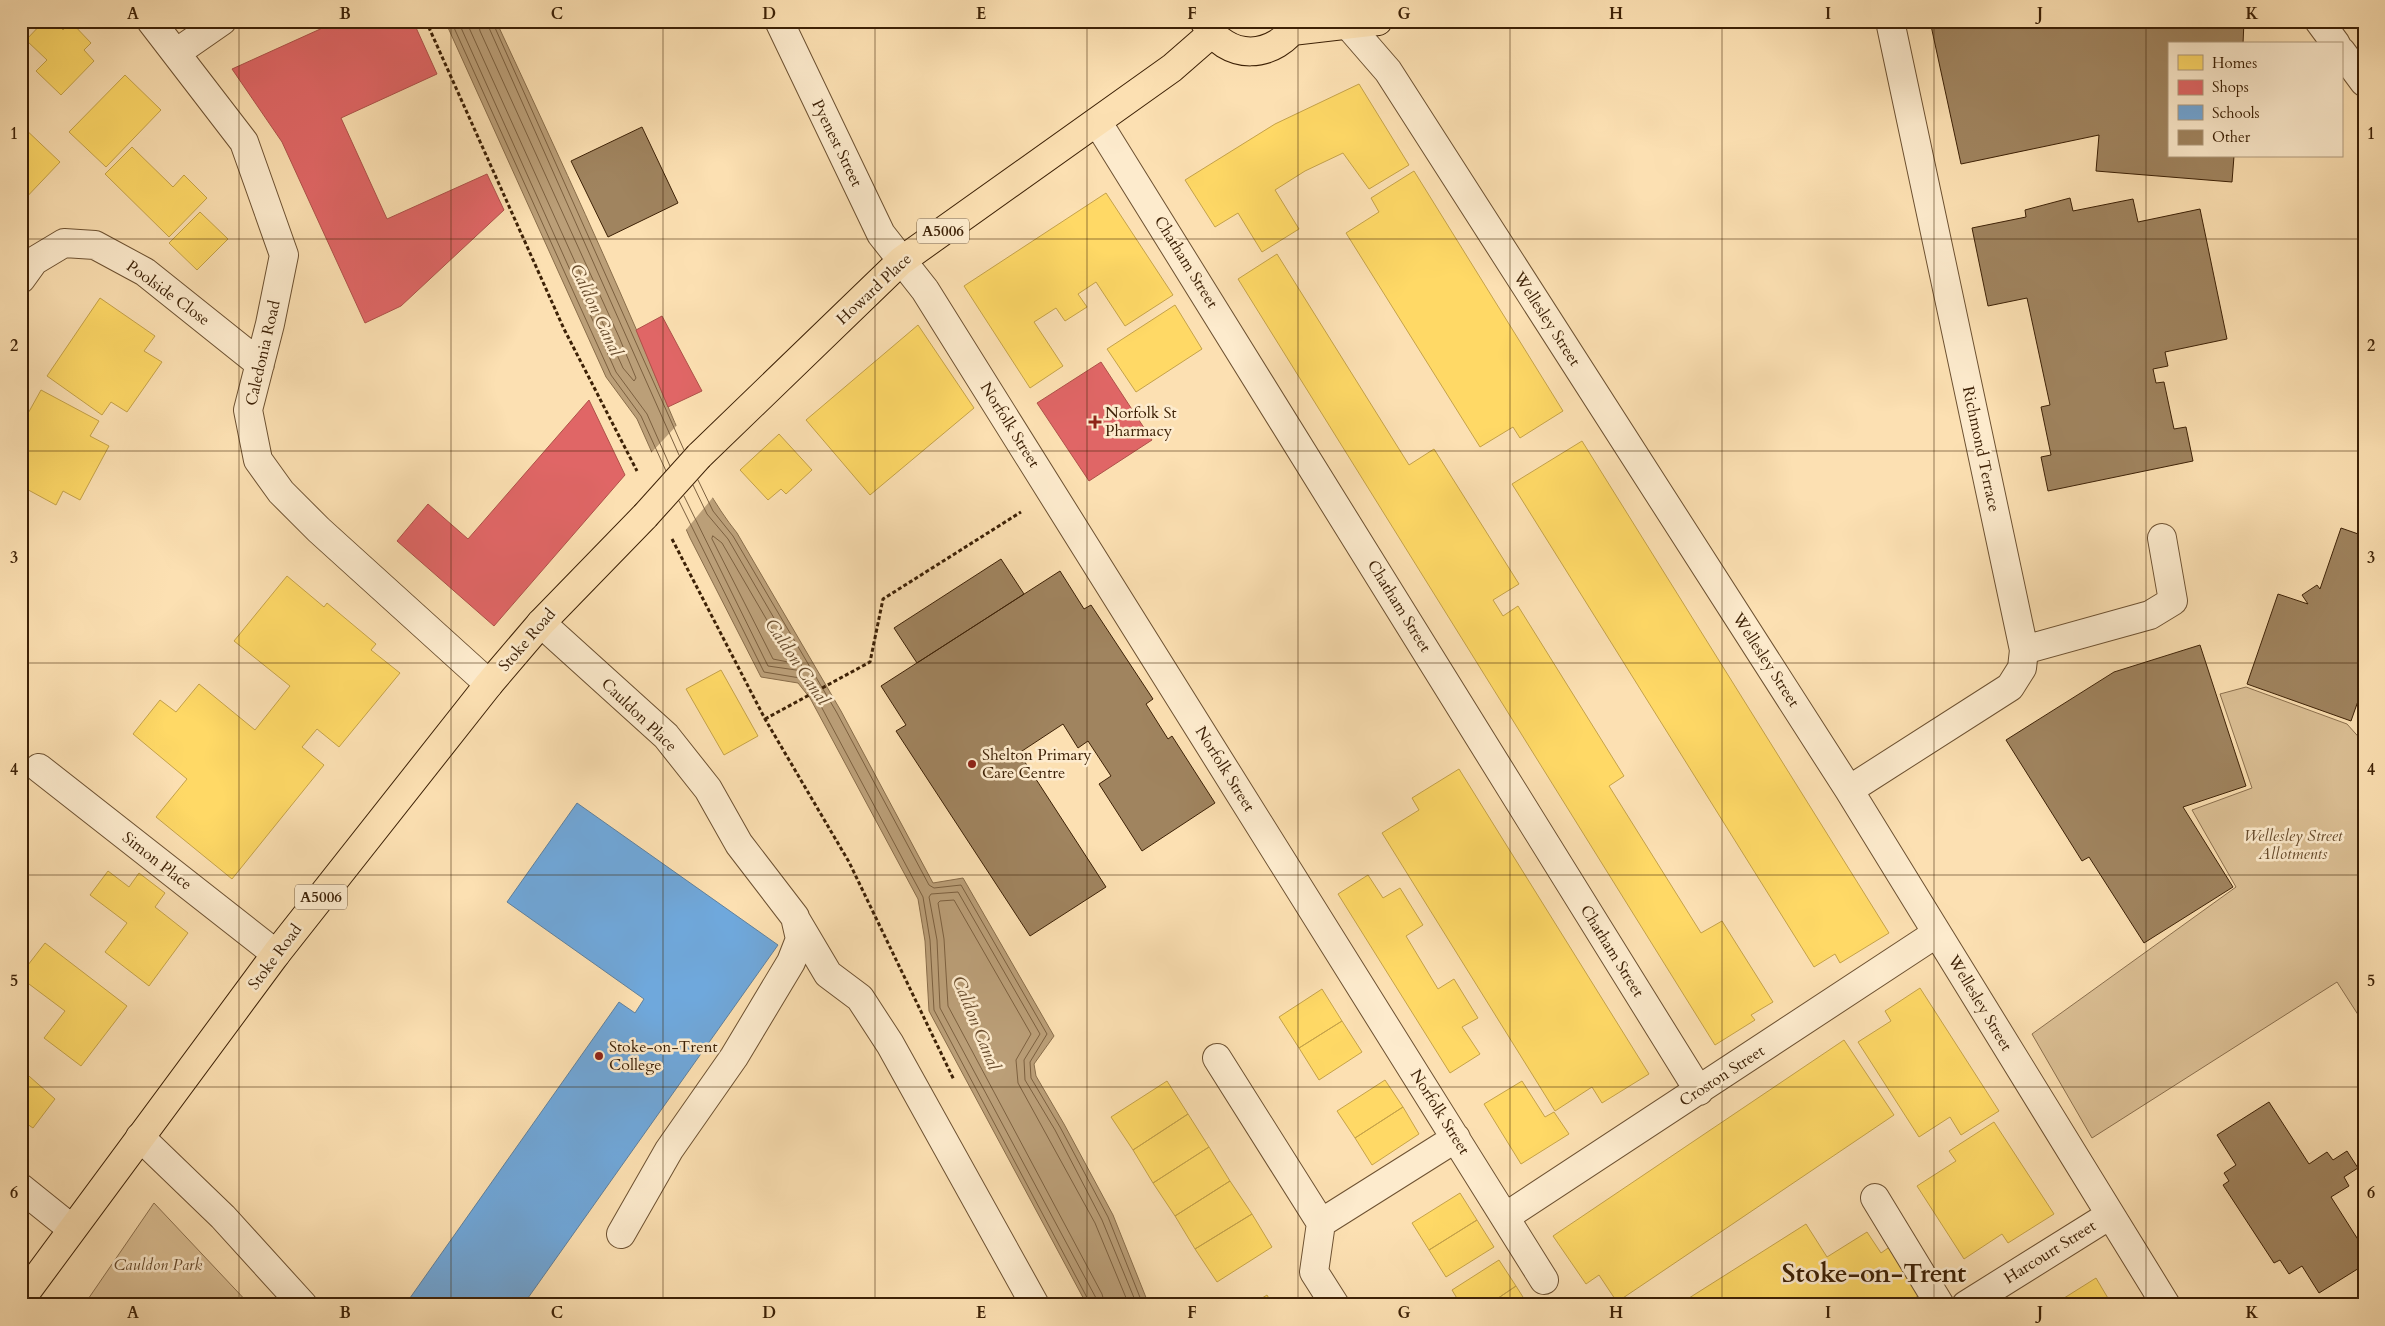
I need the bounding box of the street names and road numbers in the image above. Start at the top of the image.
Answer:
street label: Pyenest Street [806,96,868,190]
street label: Chatham Street [1149,212,1223,312]
road number: A5006 [917,218,969,244]
street label: Howard Place [832,248,916,330]
street label: Poolside Close [122,255,214,331]
street label: Wellesley Street [1508,267,1586,370]
street label: Caledonia Road [240,298,286,408]
street label: Norfolk Street [975,378,1045,472]
street label: Richmond Terrace [1957,384,2005,514]
street label: Chatham Street [1362,556,1436,656]
street label: Stoke Road [493,603,561,676]
street label: Wellesley Street [1727,608,1805,711]
street label: Cauldon Place [596,673,682,757]
street label: Norfolk Street [1190,722,1260,816]
street label: Simon Place [117,827,197,895]
road number: A5006 [295,884,347,910]
street label: Chatham Street [1575,901,1649,1001]
street label: Stoke Road [243,919,307,994]
street label: Wellesley Street [1942,950,2017,1055]
street label: Croston Street [1675,1040,1769,1112]
street label: Norfolk Street [1405,1065,1475,1159]
street label: Harcourt Street [2000,1215,2100,1289]

